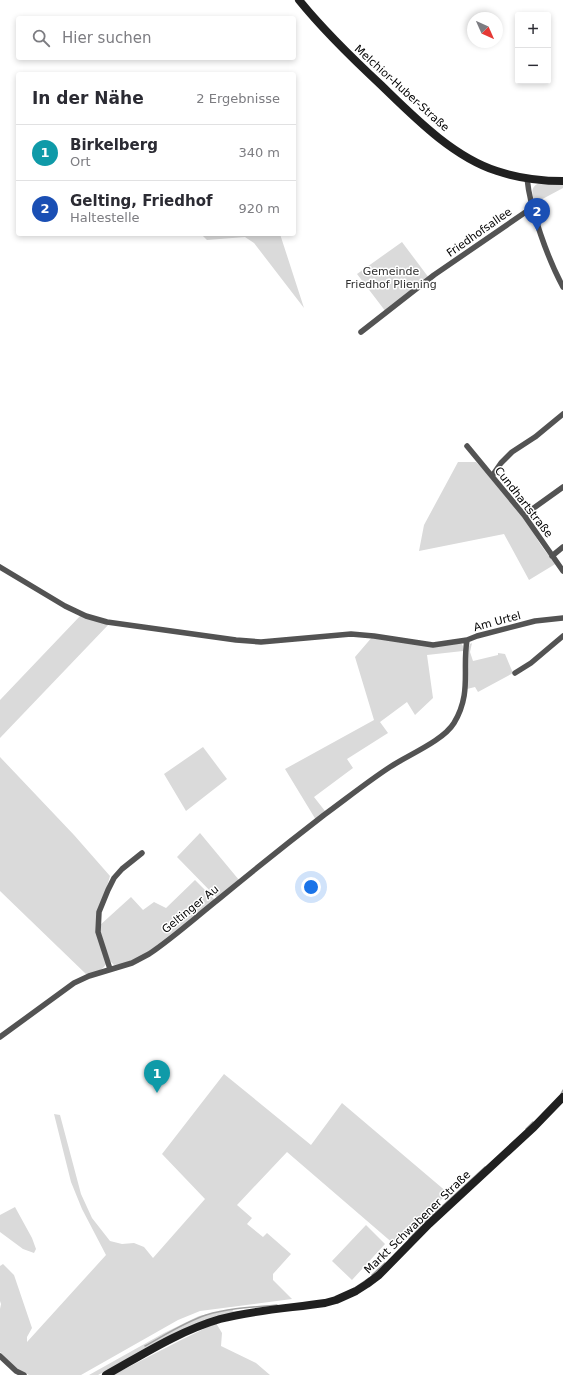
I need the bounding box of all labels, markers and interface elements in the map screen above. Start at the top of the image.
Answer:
north arrow [467,12,503,48]
map controls [515,12,551,84]
button: + [515,12,551,48]
search box [16,16,296,60]
icon: search [30,27,52,49]
text: Hier suchen [62,29,151,47]
street label: Melchior-Huber-Straße [352,42,452,134]
button: − [515,48,551,84]
text: In der Nähe [32,88,144,108]
text: 2 Ergebnisse [196,91,280,106]
text: Birkelberg [70,136,158,154]
text: 1 [40,145,50,160]
text: 340 m [238,145,280,160]
text: Ort [70,154,91,169]
text: Gelting, Friedhof [70,192,213,210]
pin: 2 [524,198,550,231]
text: 2 [40,201,50,216]
text: 920 m [238,201,280,216]
street label: Friedhofsallee [444,205,515,260]
text: Haltestelle [70,210,140,225]
park label: Gemeinde Friedhof Pliening [345,265,437,291]
street label: Cundhartstraße [492,464,555,540]
street label: Am Urtel [472,609,522,634]
your location [301,877,321,897]
street label: Geltinger Au [159,883,221,936]
pin: 1 [144,1060,170,1093]
street label: Markt Schwabener Straße [362,1168,473,1277]

